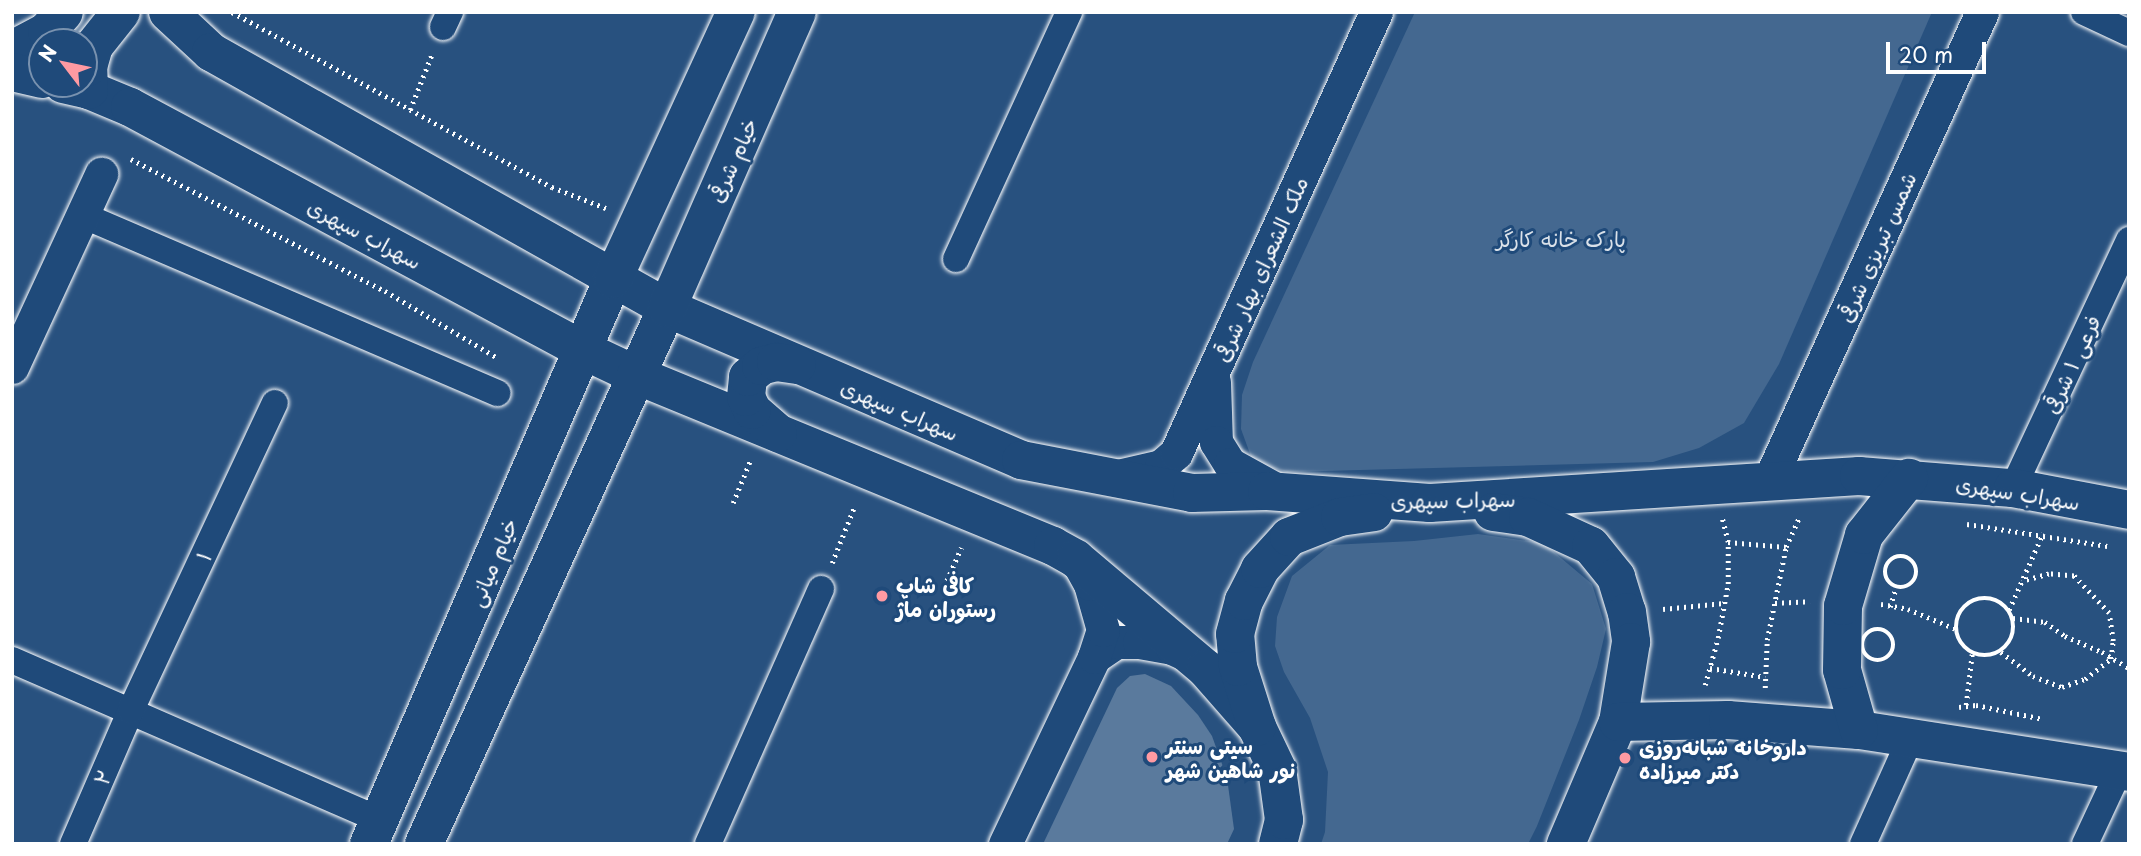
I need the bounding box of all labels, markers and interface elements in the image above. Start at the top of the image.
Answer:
north arrow [28,28,98,98]
scale bar [1889,28,1989,72]
text: 20 m [1899,38,1953,70]
text: N [31,39,63,67]
street label: خیام شرقی [702,114,762,206]
street label: شمس تبریزی شرقی [1832,168,1920,326]
street label: ملک الشعرای بهار شرقی [1208,173,1312,365]
street label: سهراب سپهری [304,193,426,273]
park label: پارک خانه کارگر [1496,225,1626,251]
street label: فرعی ۱ شرقی [2037,311,2105,417]
street label: سهراب سپهری [838,373,962,445]
street label: سهراب سپهری [1954,470,2082,514]
street label: سهراب سپهری [1390,485,1516,513]
street label: خیام میانی [462,514,522,610]
street label: ۱ [190,547,216,565]
place label: کافی شاپ رستوران ماژ [896,571,996,621]
marker: کافی شاپ رستوران ماژ [874,588,890,604]
place label: سیتی سنتر نور شاهین شهر [1166,732,1295,782]
place label: داروخانه شبانه‌روزی دکتر میرزاده [1639,733,1807,783]
marker: سیتی سنتر نور شاهین شهر [1144,749,1160,765]
marker: داروخانه شبانه‌روزی دکتر میرزاده [1617,750,1633,766]
street label: ۲ [88,766,116,788]

